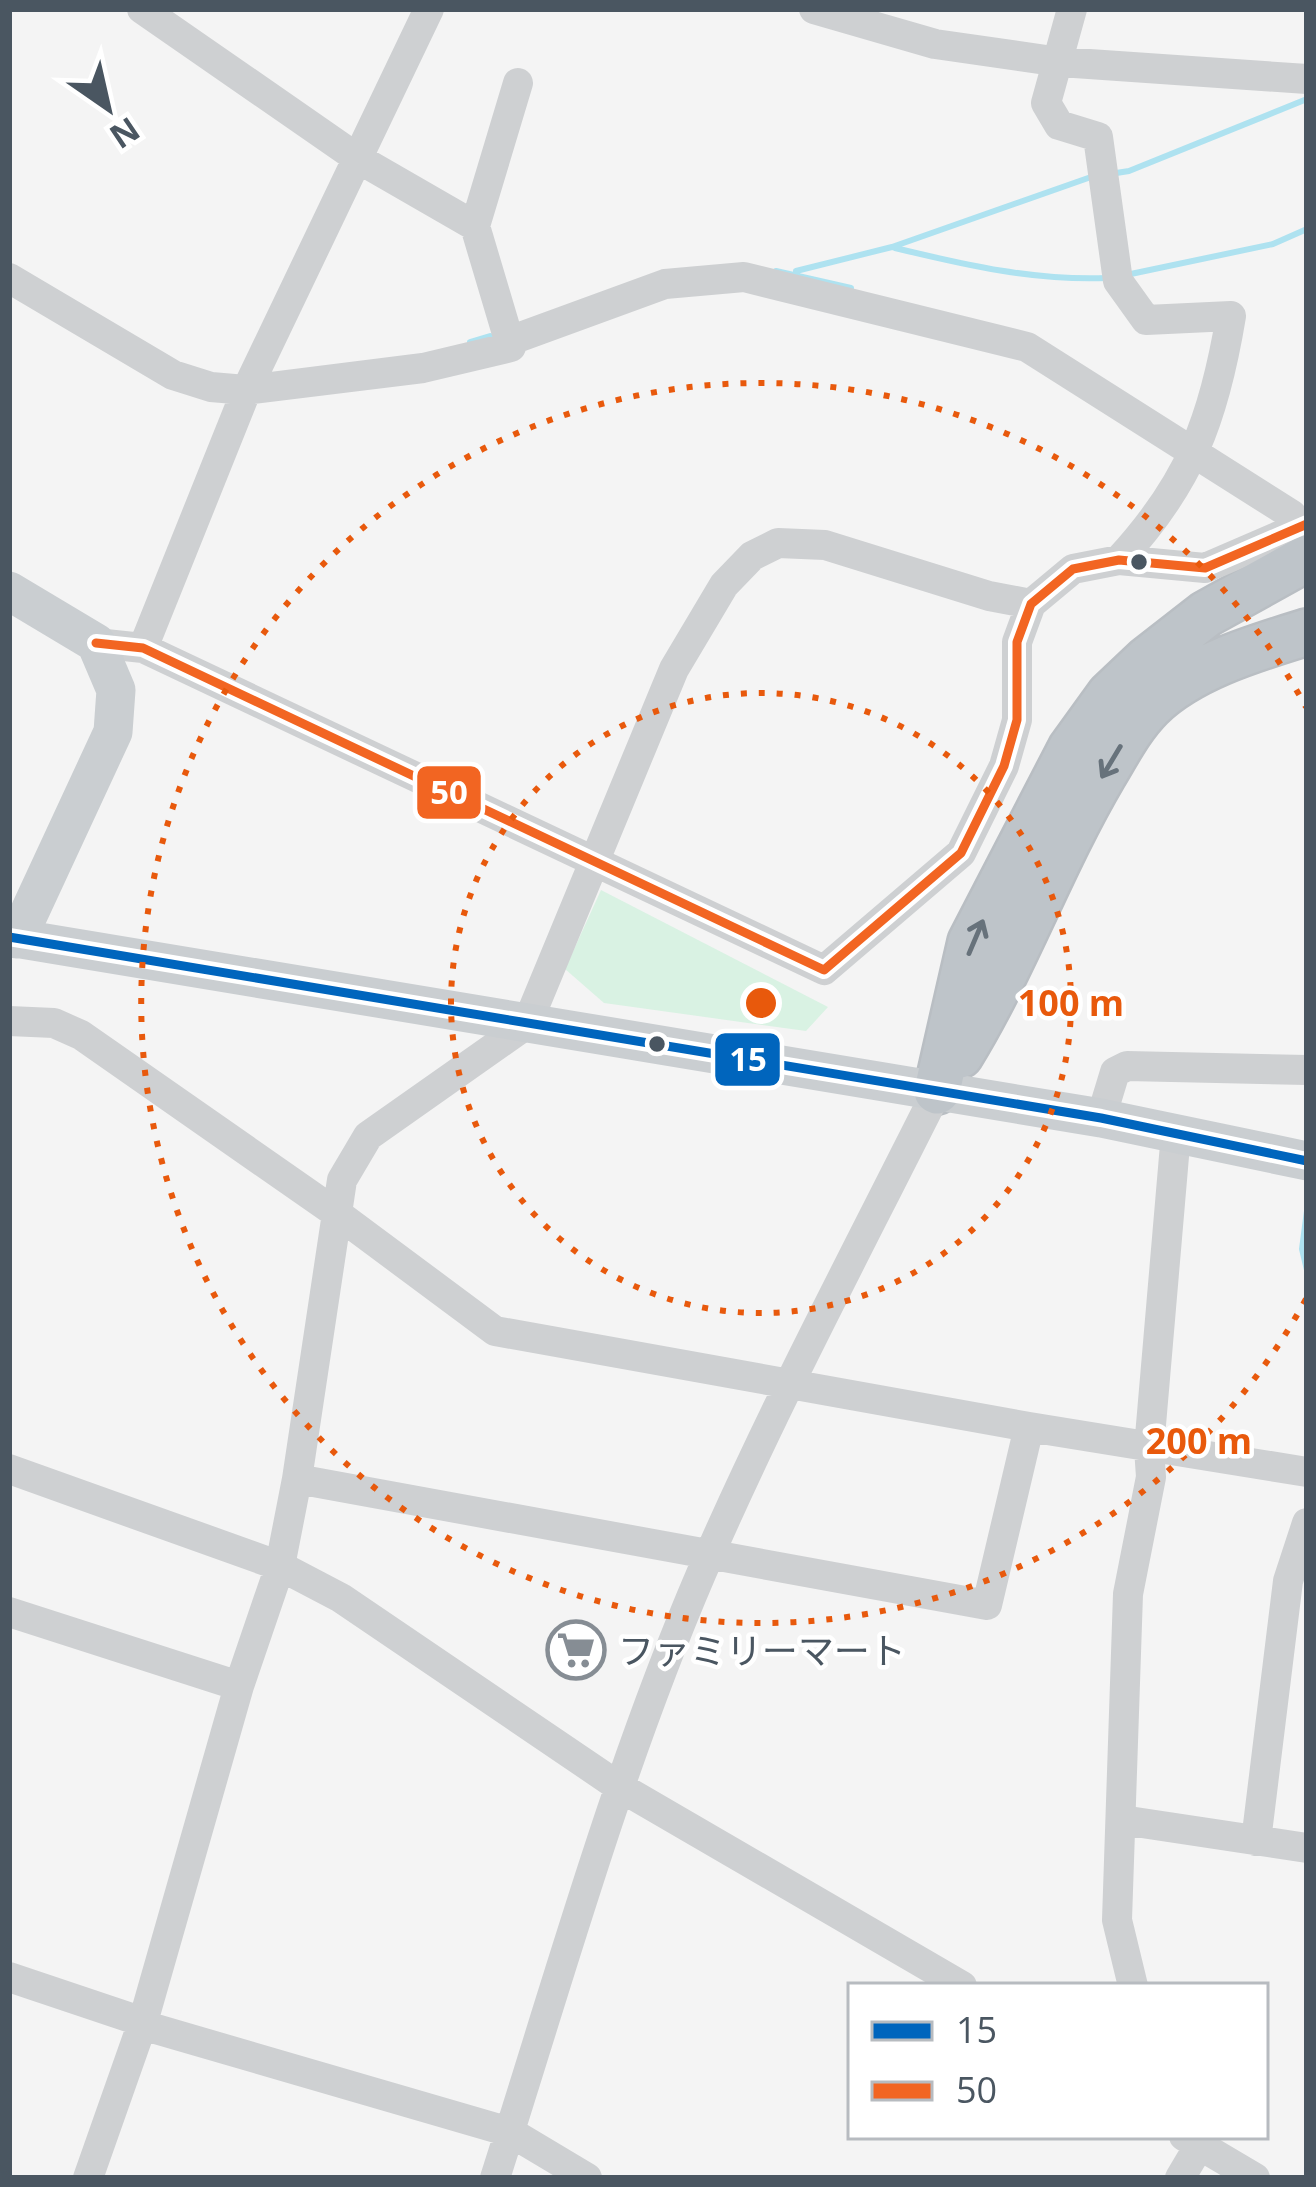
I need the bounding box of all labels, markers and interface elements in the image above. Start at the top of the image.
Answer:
north arrow [48,48,168,168]
text: N [101,107,149,159]
unlabelled marker [1128,551,1150,573]
one-way arrow [1099,744,1123,779]
line badge: 50 [415,764,483,821]
text: 50 [430,769,468,814]
one-way arrow [967,920,988,957]
text: 100 m [1018,978,1124,1027]
centre of rings [740,982,782,1024]
line badge: 15 [713,1031,782,1088]
unlabelled marker [646,1033,668,1055]
text: 15 [729,1036,767,1081]
text: 200 m [1146,1416,1252,1465]
supermarket icon: ファミリーマート [545,1619,607,1681]
place label: ファミリーマート [618,1626,906,1675]
legend [848,1983,1268,2139]
text: 15 [956,2005,997,2054]
text: 50 [956,2065,997,2114]

